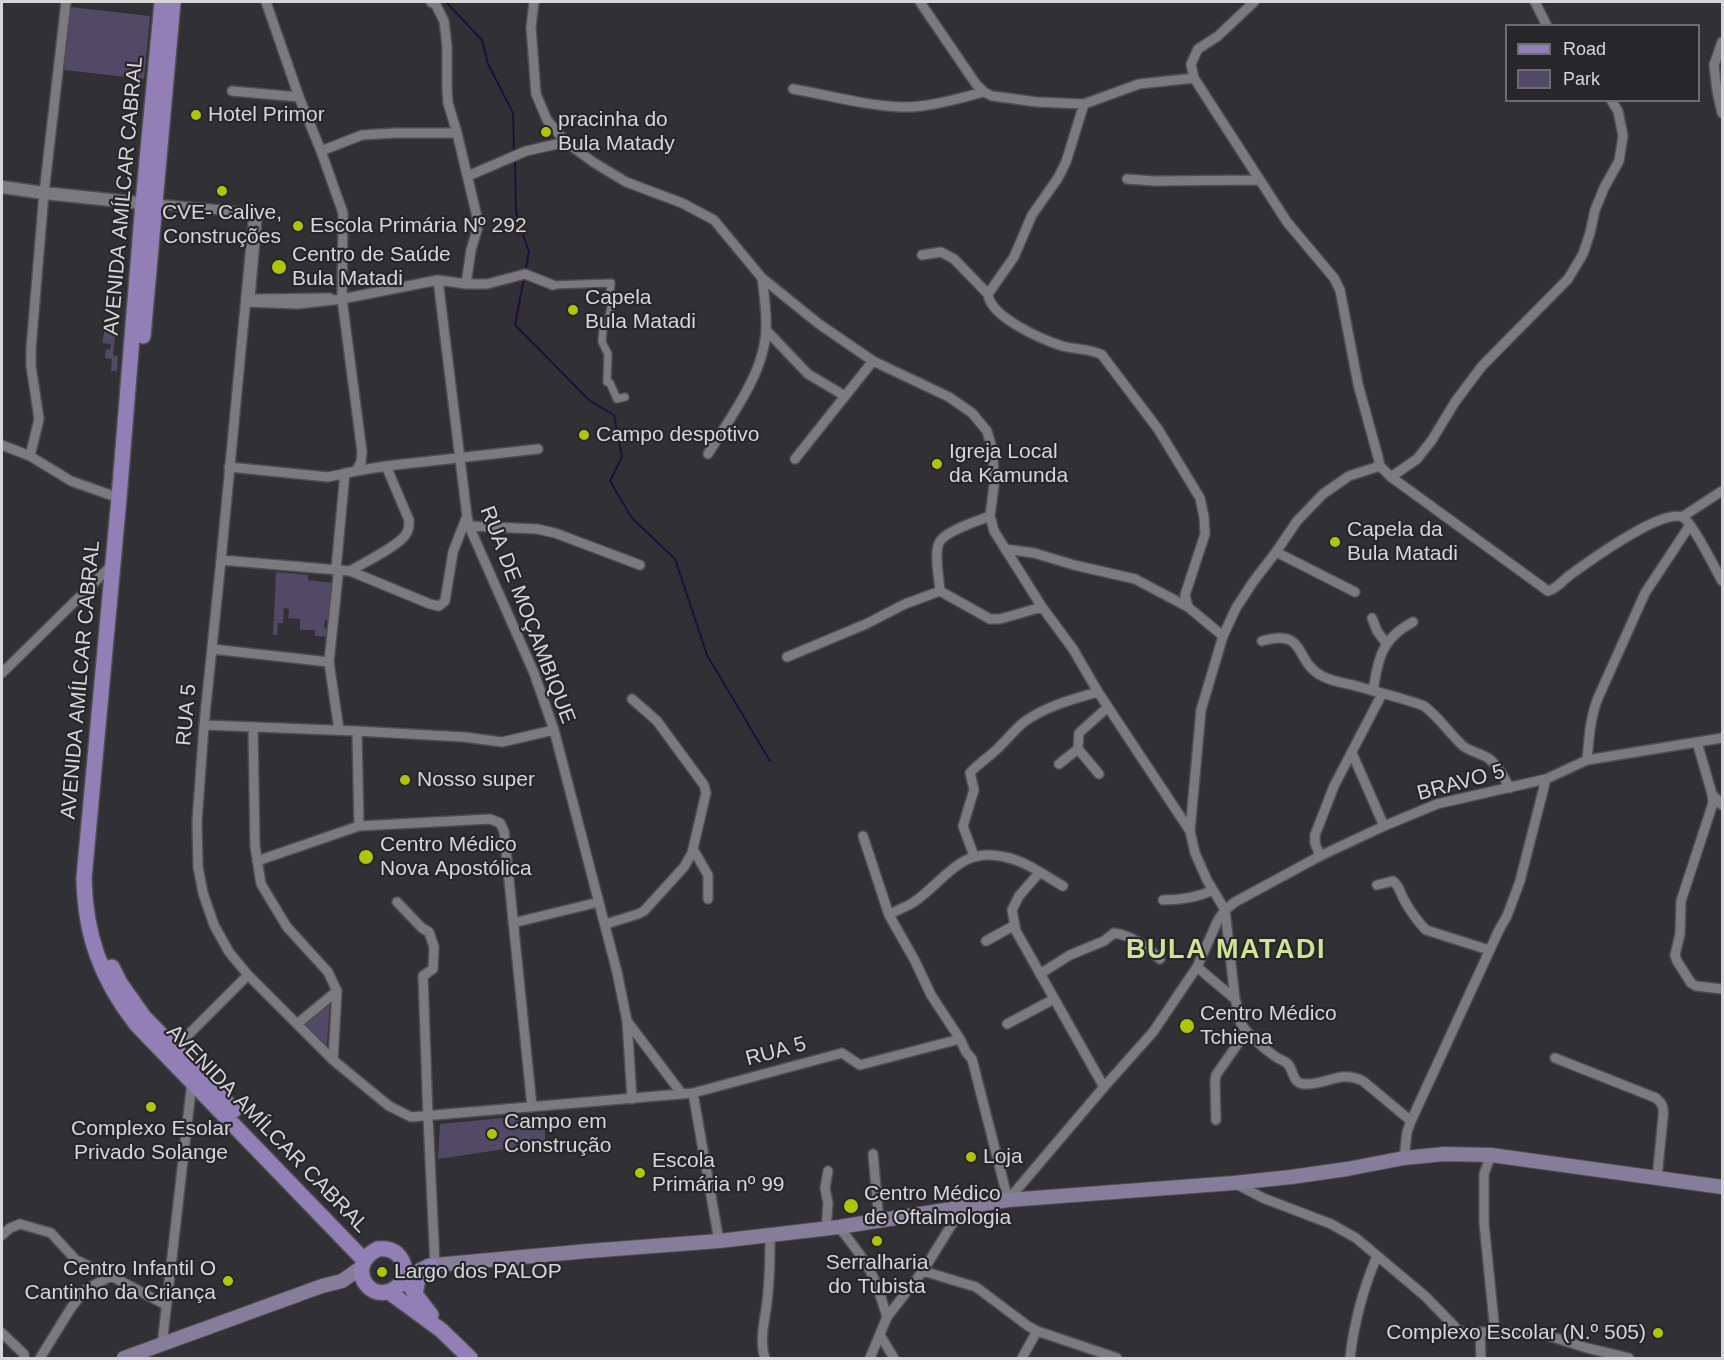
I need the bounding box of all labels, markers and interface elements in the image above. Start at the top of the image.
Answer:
legend [1505,24,1700,102]
text: Road [1563,39,1606,59]
street label: AVENIDA AMÍLCAR CABRAL [99,56,149,336]
text: Park [1563,69,1600,89]
place label: Hotel Primor [208,102,325,128]
place label: pracinha do Bula Matady [558,107,675,157]
marker: Hotel Primor [189,108,203,122]
marker: pracinha do Bula Matady [539,125,553,139]
marker: CVE- Calive, Construções [215,184,229,198]
place label: CVE- Calive, Construções [162,200,282,250]
place label: Escola Primária Nº 292 [310,213,527,239]
marker: Escola Primária Nº 292 [291,219,305,233]
place label: Centro de Saúde Bula Matadi [292,242,451,292]
marker: Centro de Saúde Bula Matadi [270,258,288,276]
place label: Capela Bula Matadi [585,285,696,335]
marker: Capela Bula Matadi [566,303,580,317]
place label: Campo despotivo [596,422,759,448]
marker: Campo despotivo [577,428,591,442]
place label: Igreja Local da Kamunda [949,439,1068,489]
marker: Igreja Local da Kamunda [930,457,944,471]
street label: RUA DE MOÇAMBIQUE [474,503,580,727]
place label: Capela da Bula Matadi [1347,517,1458,567]
marker: Capela da Bula Matadi [1328,535,1342,549]
street label: AVENIDA AMÍLCAR CABRAL [56,540,106,820]
street label: RUA 5 [172,683,202,747]
street label: BRAVO 5 [1415,759,1507,807]
place label: Nosso super [417,767,535,793]
marker: Nosso super [398,773,412,787]
place label: Centro Médico Nova Apostólica [380,832,532,882]
marker: Centro Médico Nova Apostólica [357,848,375,866]
district label: BULA MATADI [1126,935,1326,967]
place label: Centro Médico Tchiena [1200,1001,1337,1051]
marker: Centro Médico Tchiena [1178,1017,1196,1035]
street label: AVENIDA AMÍLCAR CABRAL [161,1020,373,1238]
street label: RUA 5 [743,1032,809,1072]
marker: Complexo Esolar Privado Solange [144,1100,158,1114]
place label: Campo em Construção [504,1109,611,1159]
place label: Complexo Esolar Privado Solange [71,1116,231,1166]
marker: Campo em Construção [485,1127,499,1141]
place label: Loja [983,1144,1023,1170]
place label: Escola Primária nº 99 [652,1148,785,1198]
marker: Loja [964,1150,978,1164]
marker: Escola Primária nº 99 [633,1166,647,1180]
place label: Centro Médico de Oftalmologia [864,1181,1011,1231]
marker: Centro Médico de Oftalmologia [842,1197,860,1215]
marker: Serralharia do Tubista [870,1234,884,1248]
place label: Serralharia do Tubista [826,1250,928,1300]
place label: Centro Infantil O Cantinho da Criança [25,1256,216,1306]
place label: Largo dos PALOP [394,1259,562,1285]
marker: Largo dos PALOP [375,1265,389,1279]
marker: Centro Infantil O Cantinho da Criança [221,1274,235,1288]
place label: Complexo Escolar (N.º 505) [1386,1320,1646,1346]
marker: Complexo Escolar (N.º 505) [1651,1326,1665,1340]

